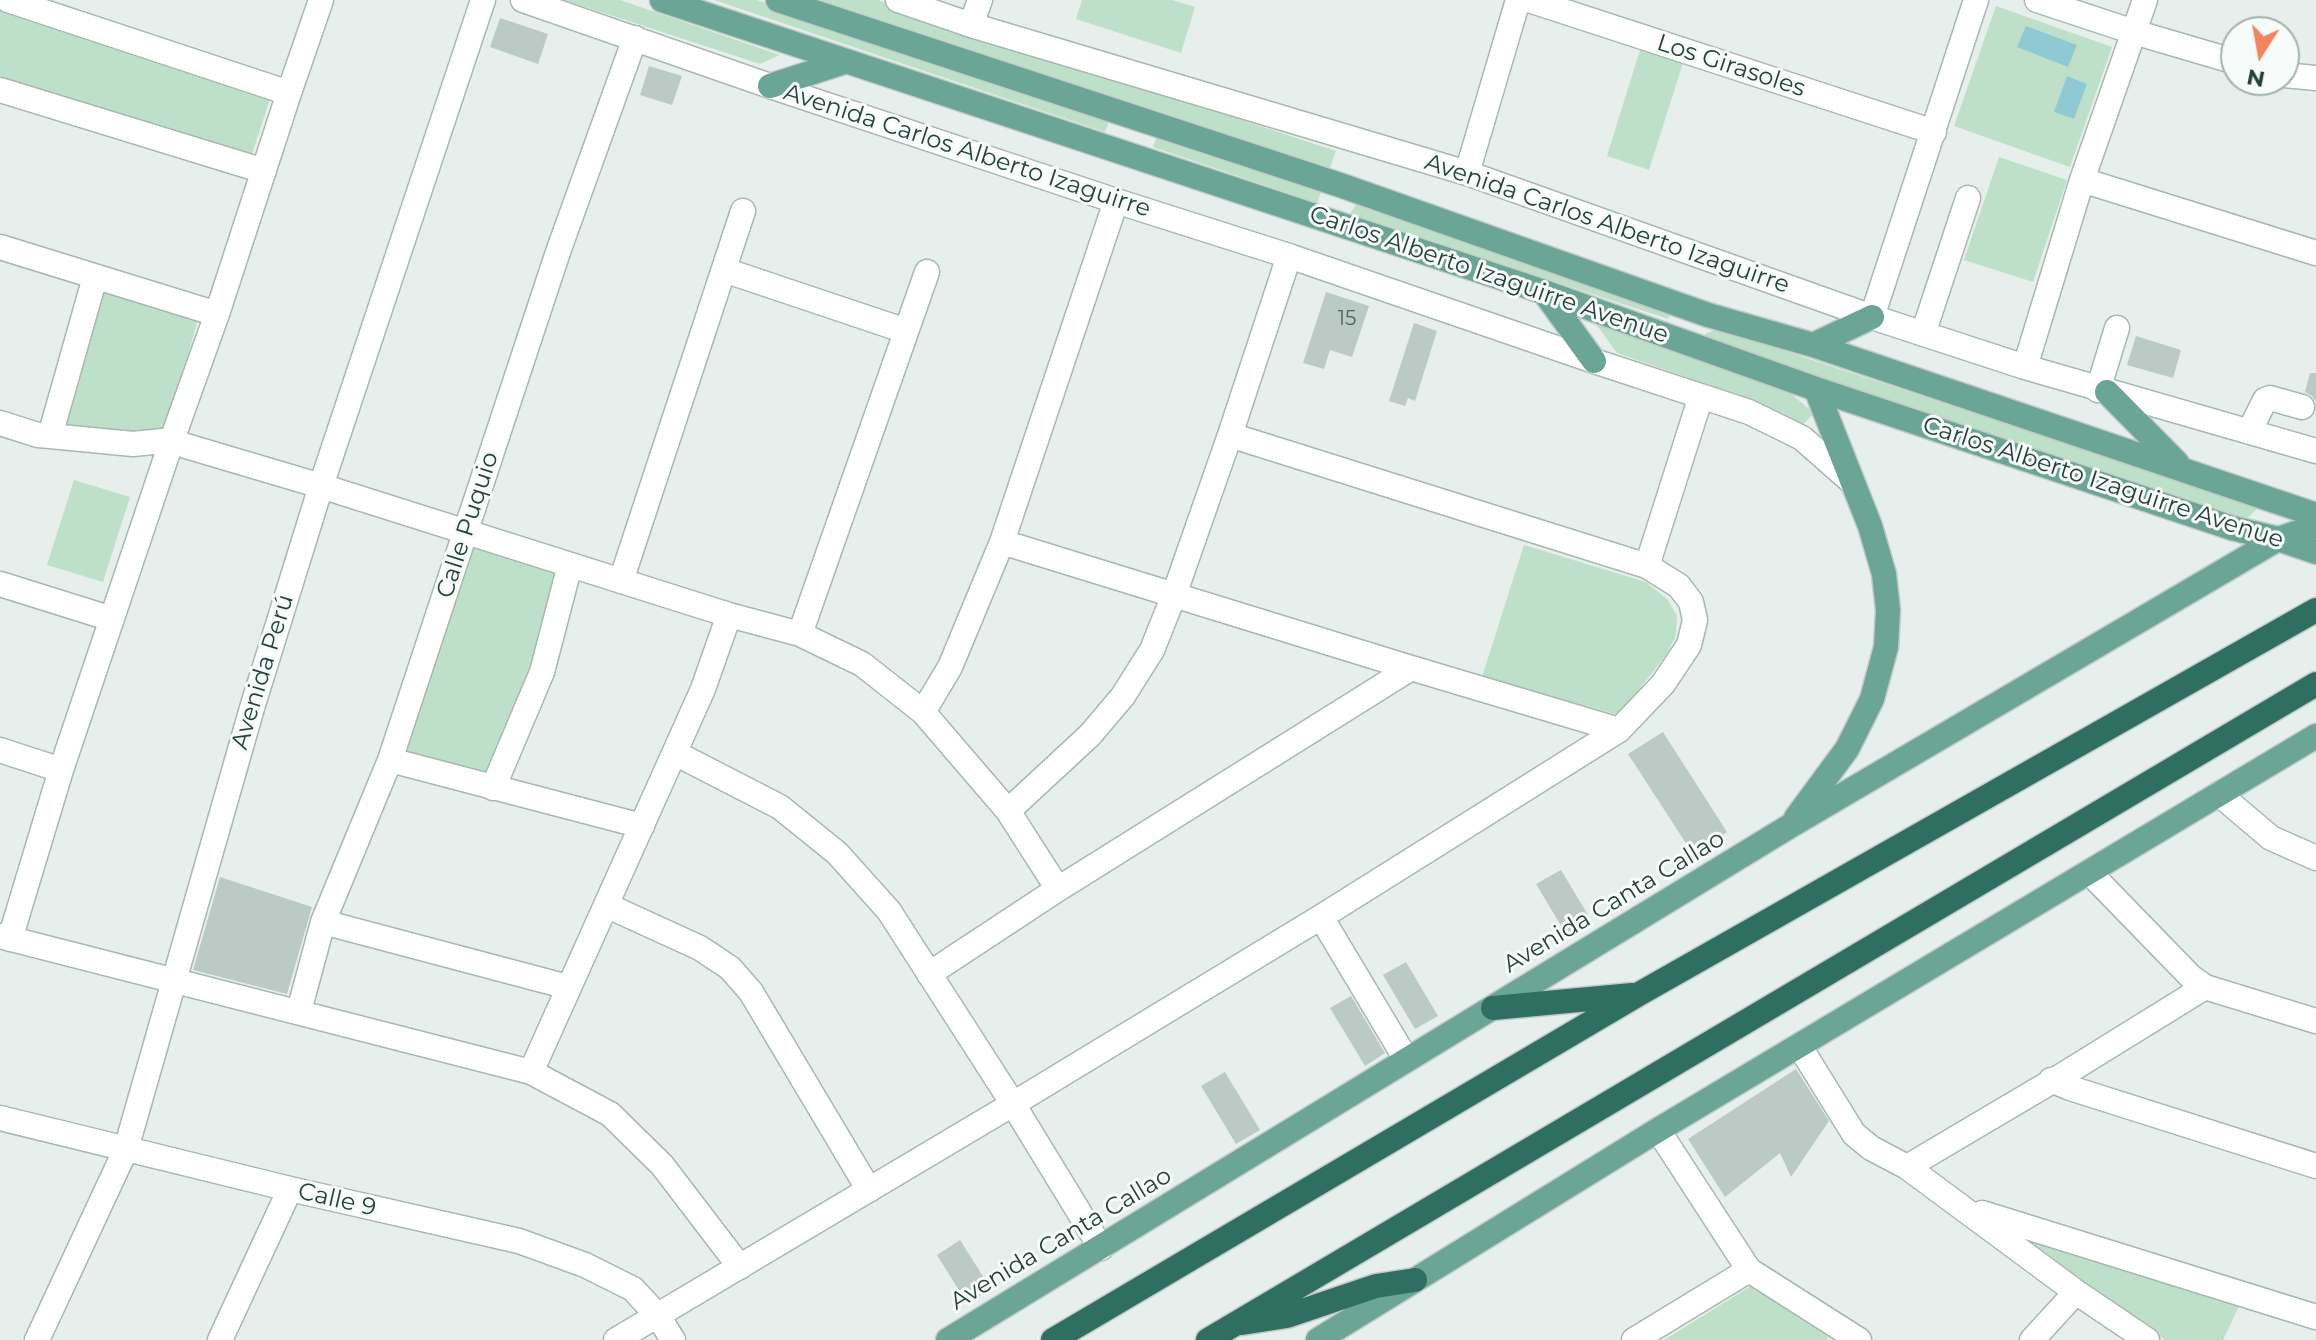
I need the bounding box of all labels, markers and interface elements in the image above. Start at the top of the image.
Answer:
north arrow [2220,16,2300,96]
street label: Los Girasoles [1653,28,1809,104]
text: N [2244,63,2267,93]
street label: Avenida Carlos Alberto Izaguirre [780,78,1154,224]
street label: Avenida Carlos Alberto Izaguirre [1421,148,1793,300]
street label: Carlos Alberto Izaguirre Avenue [1306,200,1672,350]
house number: 15 [1338,307,1356,331]
street label: Carlos Alberto Izaguirre Avenue [1919,411,2287,555]
street label: Calle Puquio [431,448,505,602]
street label: Avenida Perú [226,591,300,753]
street label: Avenida Canta Callao [1498,824,1730,980]
street label: Avenida Canta Callao [945,1161,1177,1317]
street label: Calle 9 [295,1177,379,1223]

